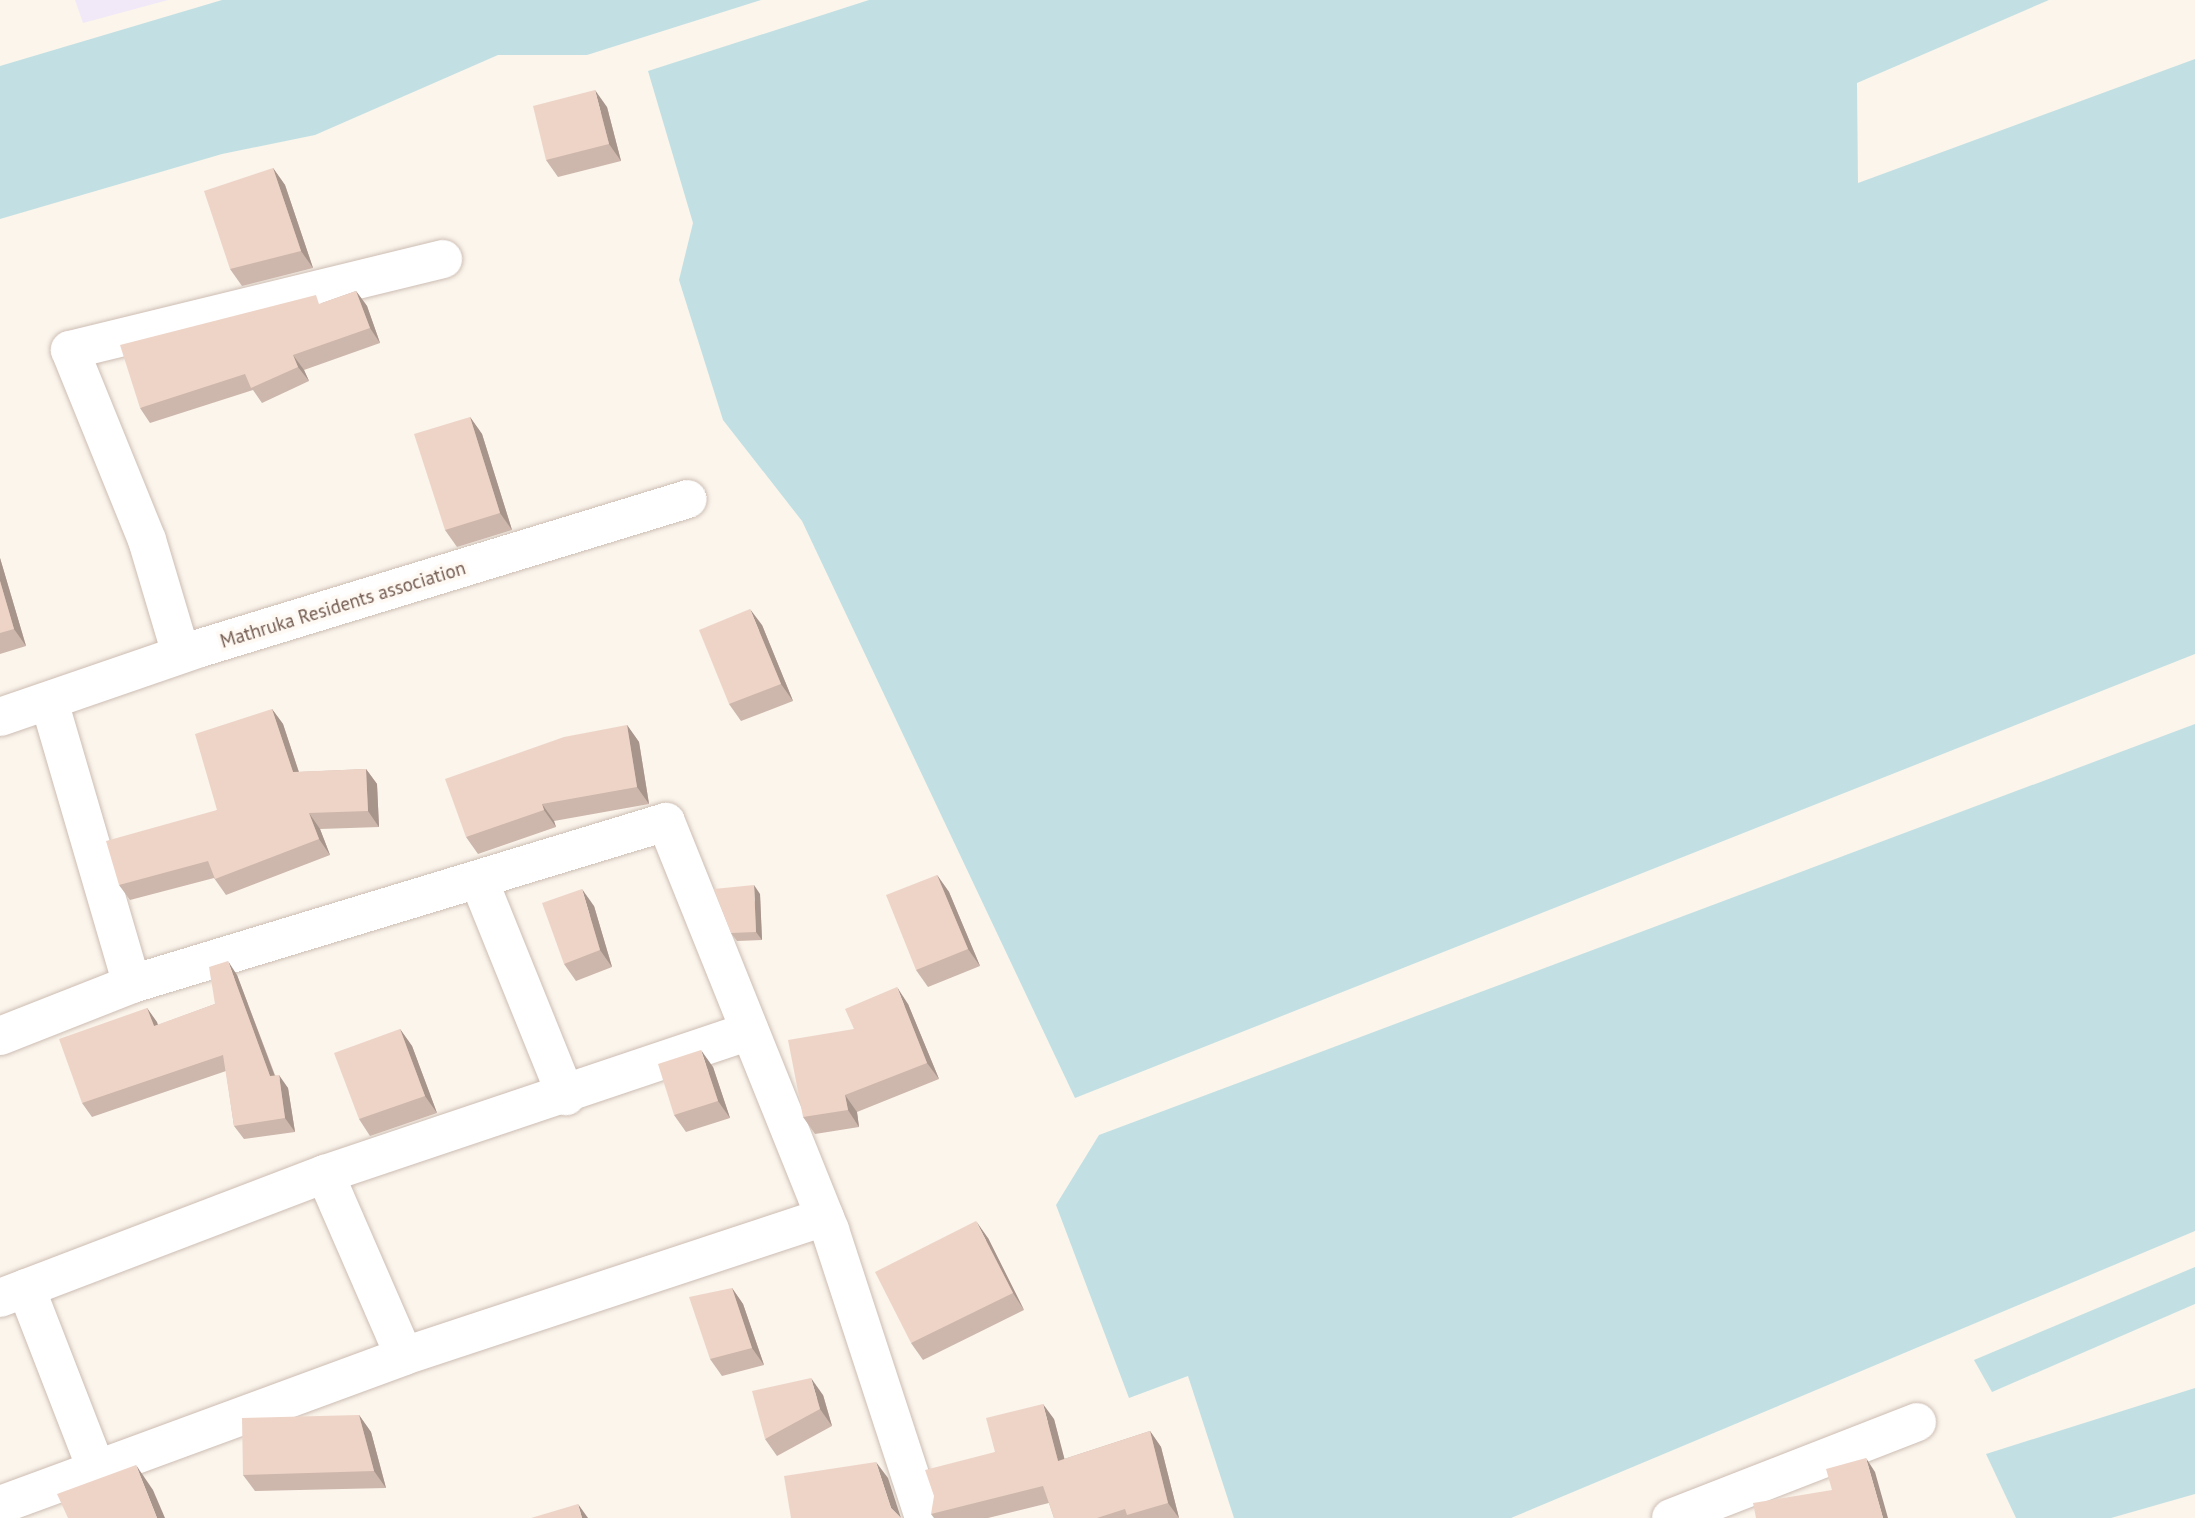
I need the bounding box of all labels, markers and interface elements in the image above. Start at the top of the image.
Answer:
street label: Mathruka Residents association [218,557,468,653]

